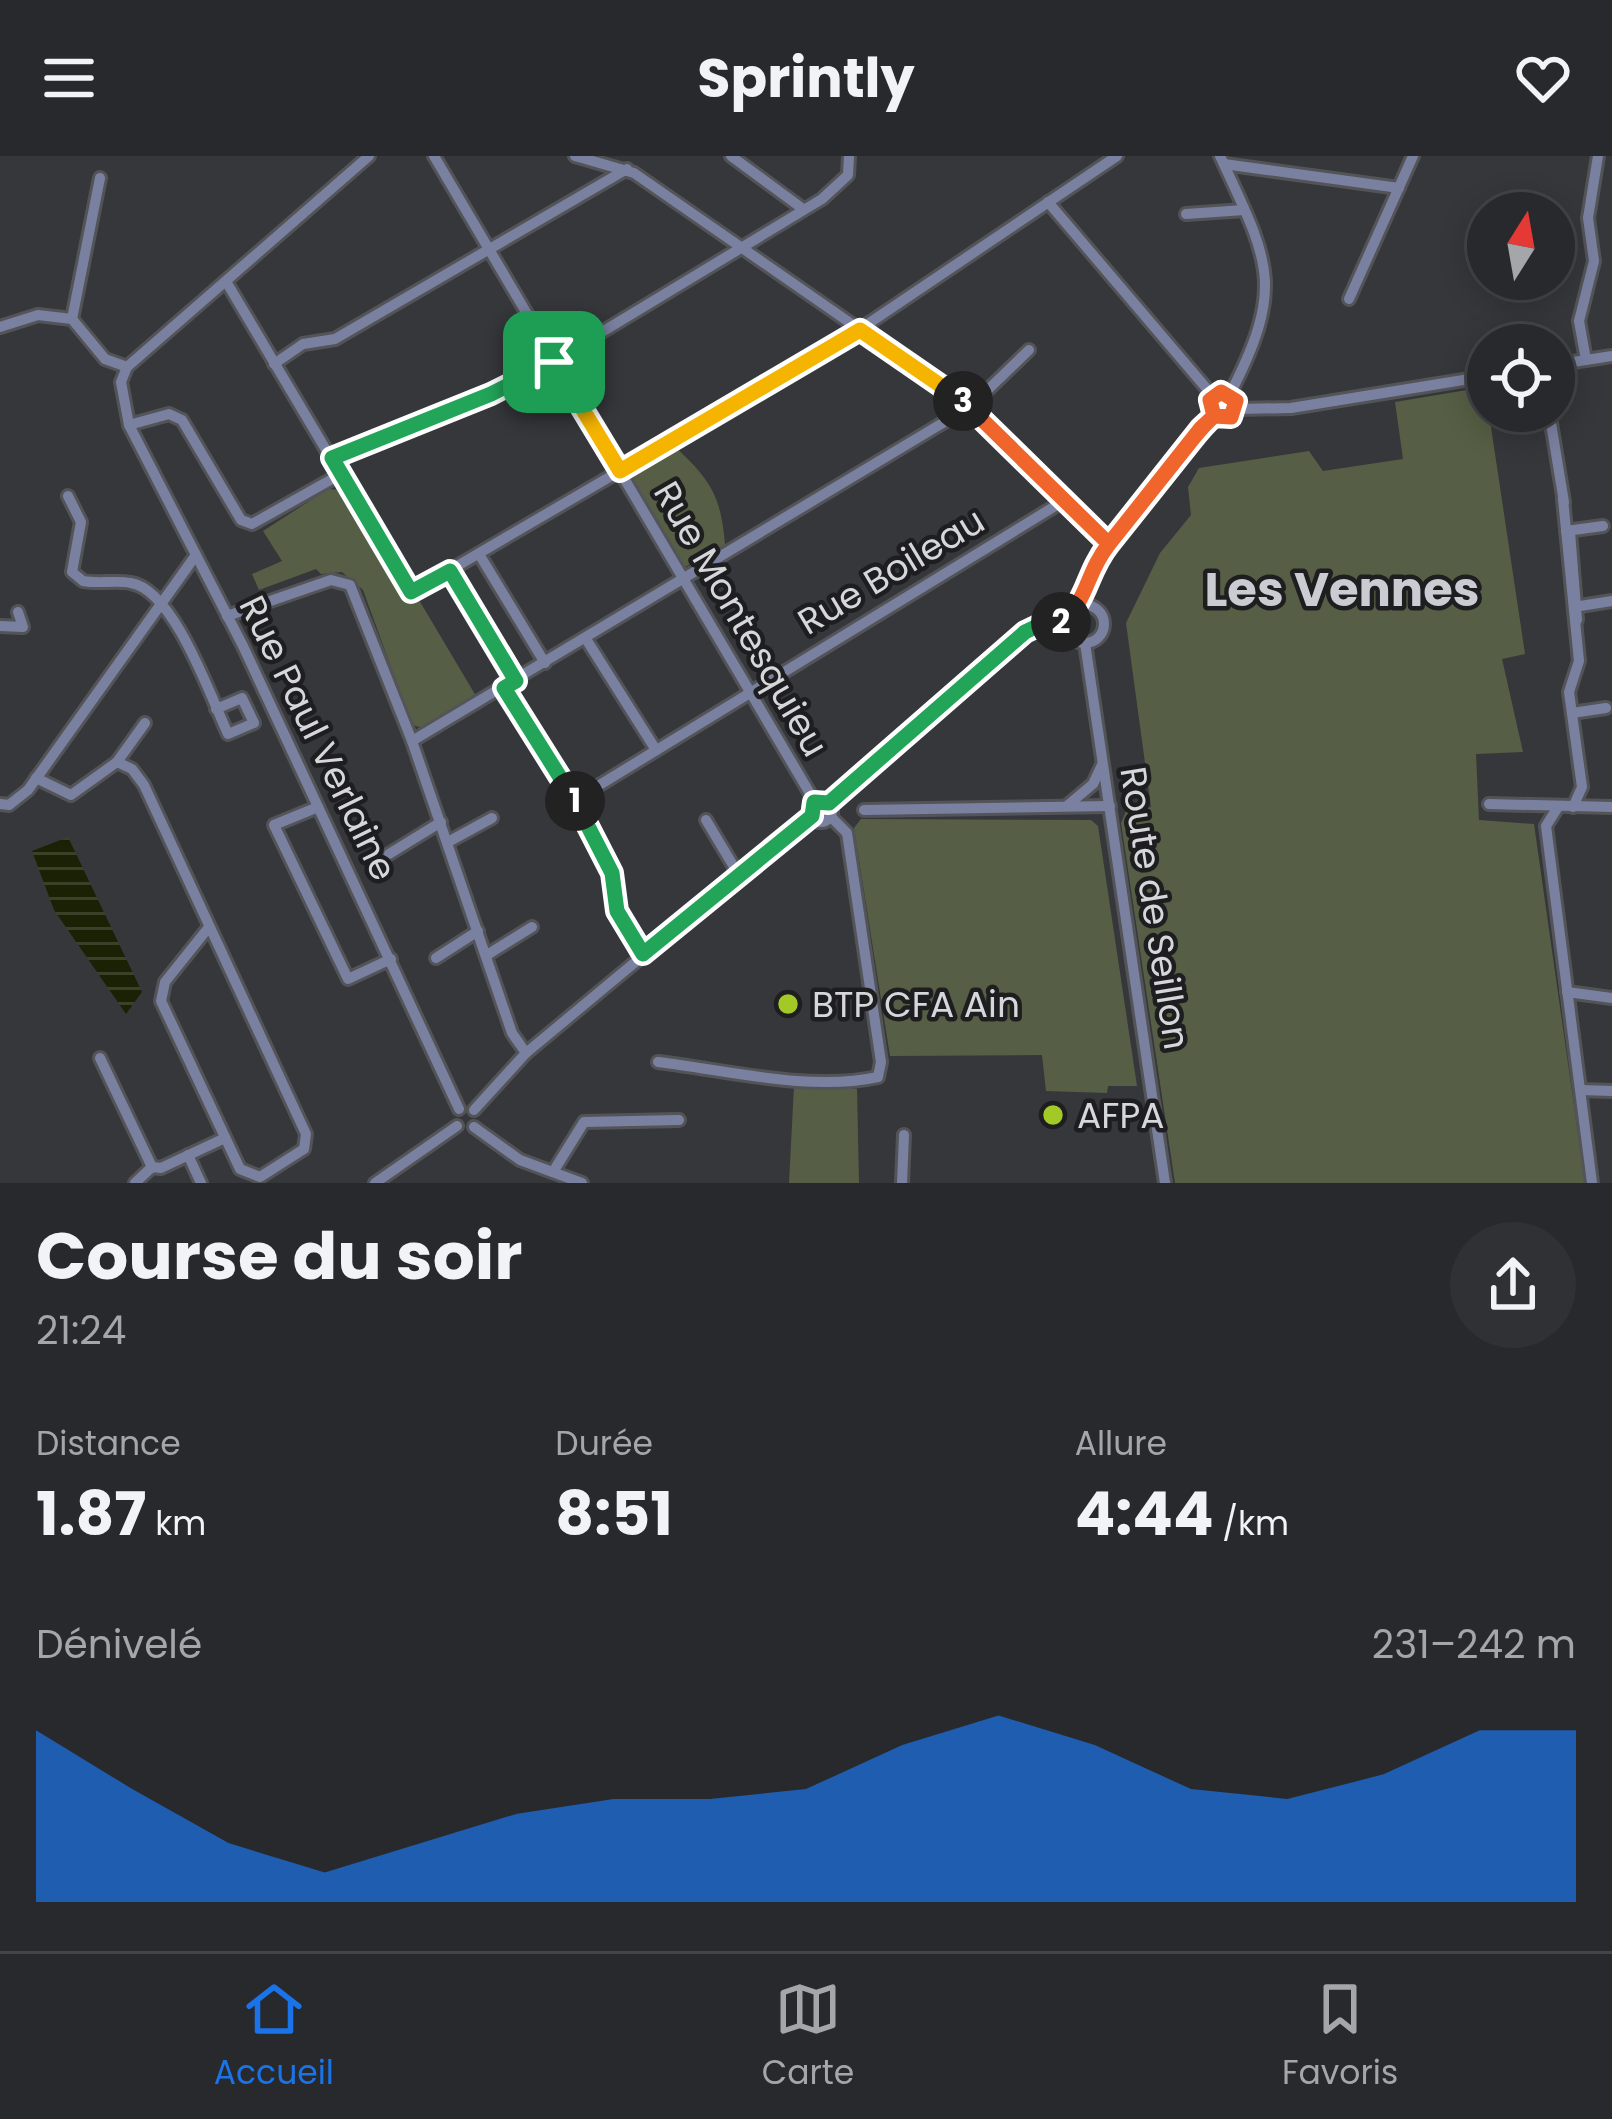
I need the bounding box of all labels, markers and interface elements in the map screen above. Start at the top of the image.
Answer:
text: Sprintly [697,40,915,116]
icon: menu [36,45,102,111]
icon: heart [1510,45,1576,111]
north arrow [1467,192,1575,300]
map controls [1467,192,1575,432]
pin [503,311,605,413]
button: locate [1467,324,1575,432]
icon: arrive [521,329,587,395]
pin: 3 [933,371,993,431]
text: 3 [953,377,973,424]
street label: Rue Montesquieu [641,472,841,766]
street label: Rue Boileau [788,495,994,647]
district label: Les Vennes [1204,556,1480,623]
street label: Rue Paul Verlaine [227,587,409,889]
pin: 2 [1031,592,1091,652]
text: 2 [1052,598,1070,645]
street label: Route de Seillon [1107,763,1203,1053]
pin: 1 [545,771,605,831]
text: 1 [569,777,581,824]
place label: BTP CFA Ain [812,979,1020,1030]
marker: BTP CFA Ain [775,991,801,1017]
place label: AFPA [1077,1090,1165,1141]
marker: AFPA [1040,1102,1066,1128]
text: Course du soir [36,1210,522,1302]
button: share [1450,1222,1576,1348]
text: 21:24 [36,1303,126,1358]
text: Distance [36,1420,181,1467]
text: Durée [555,1420,653,1467]
text: Allure [1075,1420,1167,1467]
text: 1.87 [36,1472,146,1556]
text: 8:51 [555,1472,673,1556]
text: 4:44 [1075,1472,1214,1556]
text: km [146,1500,206,1547]
text: /km [1214,1500,1289,1547]
text: Dénivelé [36,1617,202,1672]
text: 231–242 m [1372,1617,1576,1672]
tab: Accueil [214,1976,334,2098]
tab: Carte [762,1976,854,2098]
tab: Favoris [1282,1976,1398,2098]

